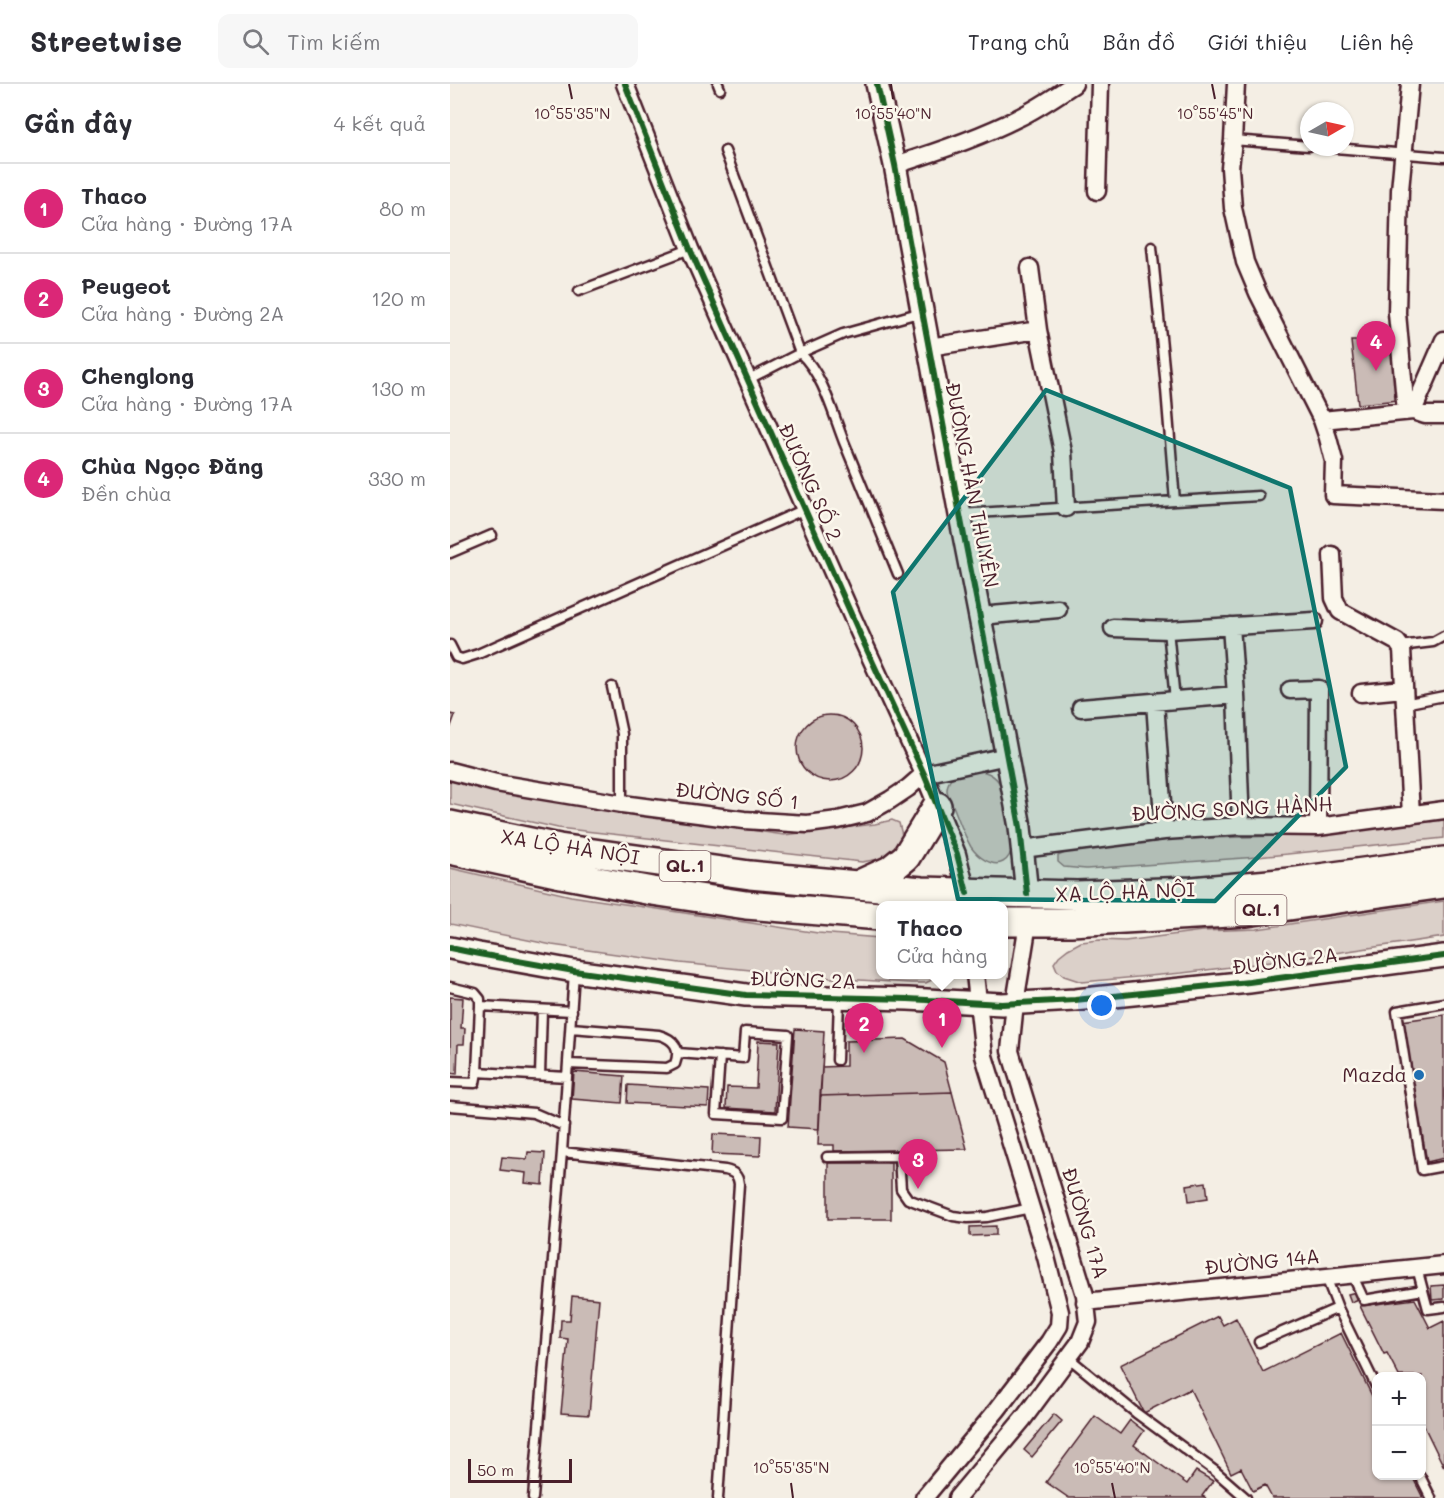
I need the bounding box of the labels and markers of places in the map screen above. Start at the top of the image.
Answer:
pin: 4 [1356,322,1396,371]
pin: 1 [922,998,962,1048]
pin: 2 [844,1004,884,1053]
place label: Mazda [1342,1061,1407,1087]
marker: Mazda [1412,1068,1426,1082]
pin: 3 [898,1140,938,1189]

